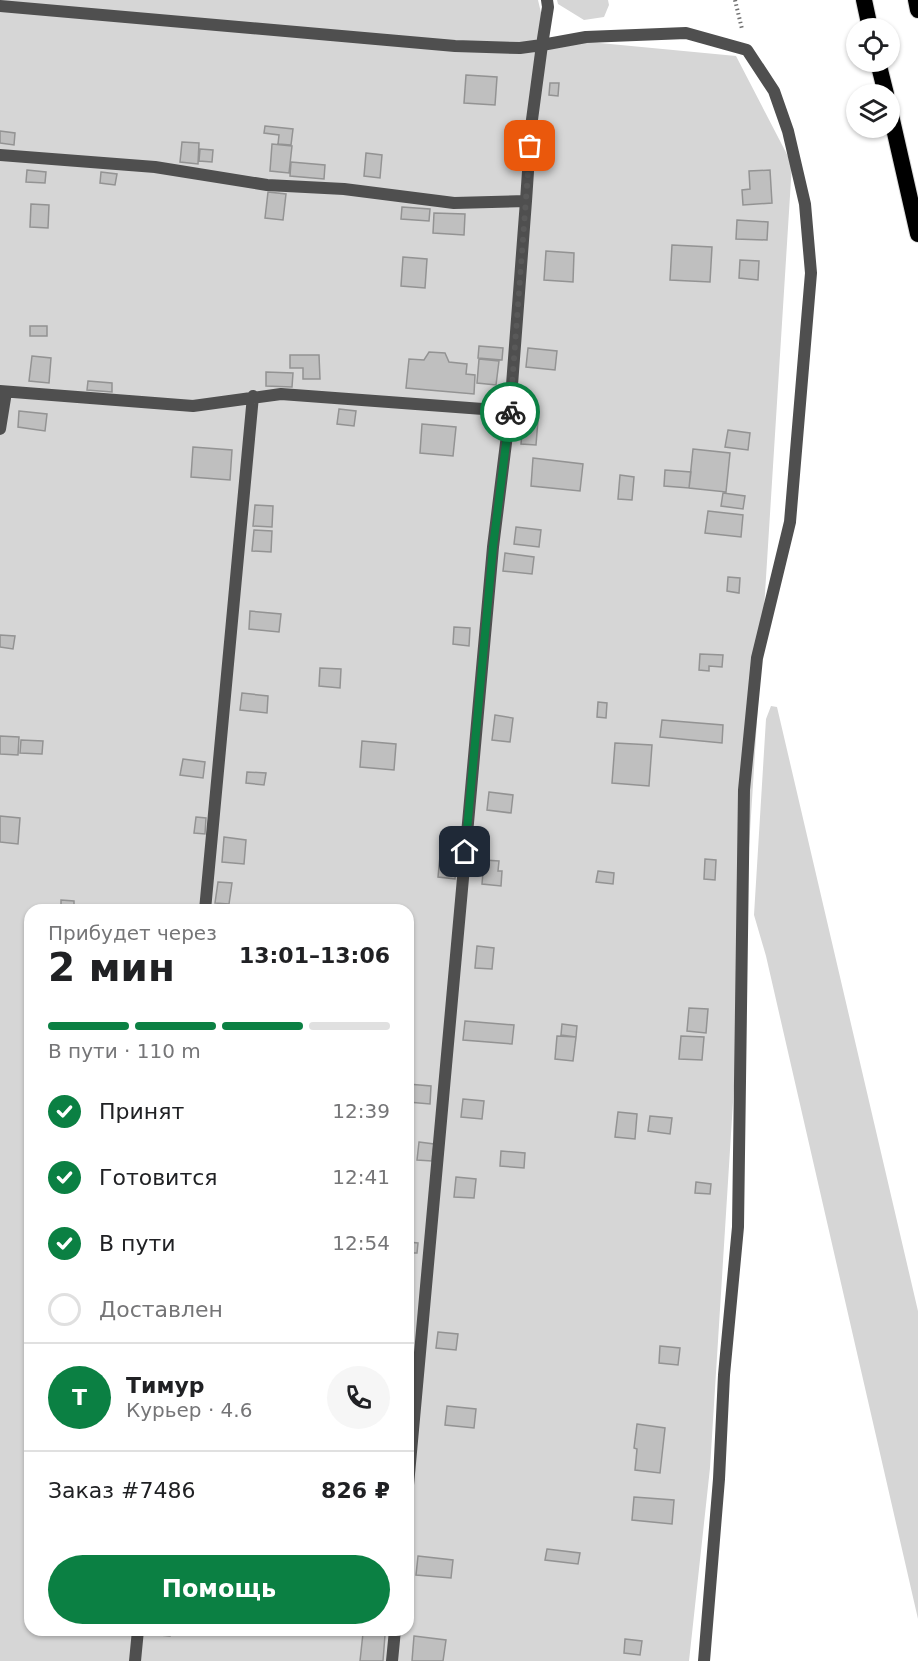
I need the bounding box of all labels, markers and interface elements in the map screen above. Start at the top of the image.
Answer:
map controls [846,18,900,138]
button: locate [846,18,900,72]
button: layers [846,84,900,138]
pin [504,120,555,171]
icon: bag [513,129,546,162]
courier [480,382,540,442]
icon: bike [494,396,527,429]
pin [439,826,490,877]
icon: home [448,835,481,868]
text: Прибудет через [48,921,217,945]
text: 13:01–13:06 [239,943,390,968]
text: 2 мин [48,945,175,990]
text: В пути · 110 m [48,1039,201,1063]
icon: check [48,1095,81,1128]
text: Принят [99,1099,184,1124]
text: 12:39 [332,1099,390,1123]
icon: check [48,1161,81,1194]
text: Готовится [99,1165,218,1190]
text: 12:41 [332,1165,390,1189]
icon: check [48,1227,81,1260]
text: В пути [99,1231,176,1256]
text: 12:54 [332,1231,390,1255]
text: Доставлен [99,1297,223,1322]
button: phone [327,1366,390,1429]
text: Тимур [126,1373,205,1398]
text: Т [72,1385,87,1410]
text: Курьер · 4.6 [126,1398,252,1422]
text: Заказ #7486 [48,1478,195,1503]
text: 826 ₽ [321,1478,390,1503]
button: Помощь [48,1555,390,1624]

